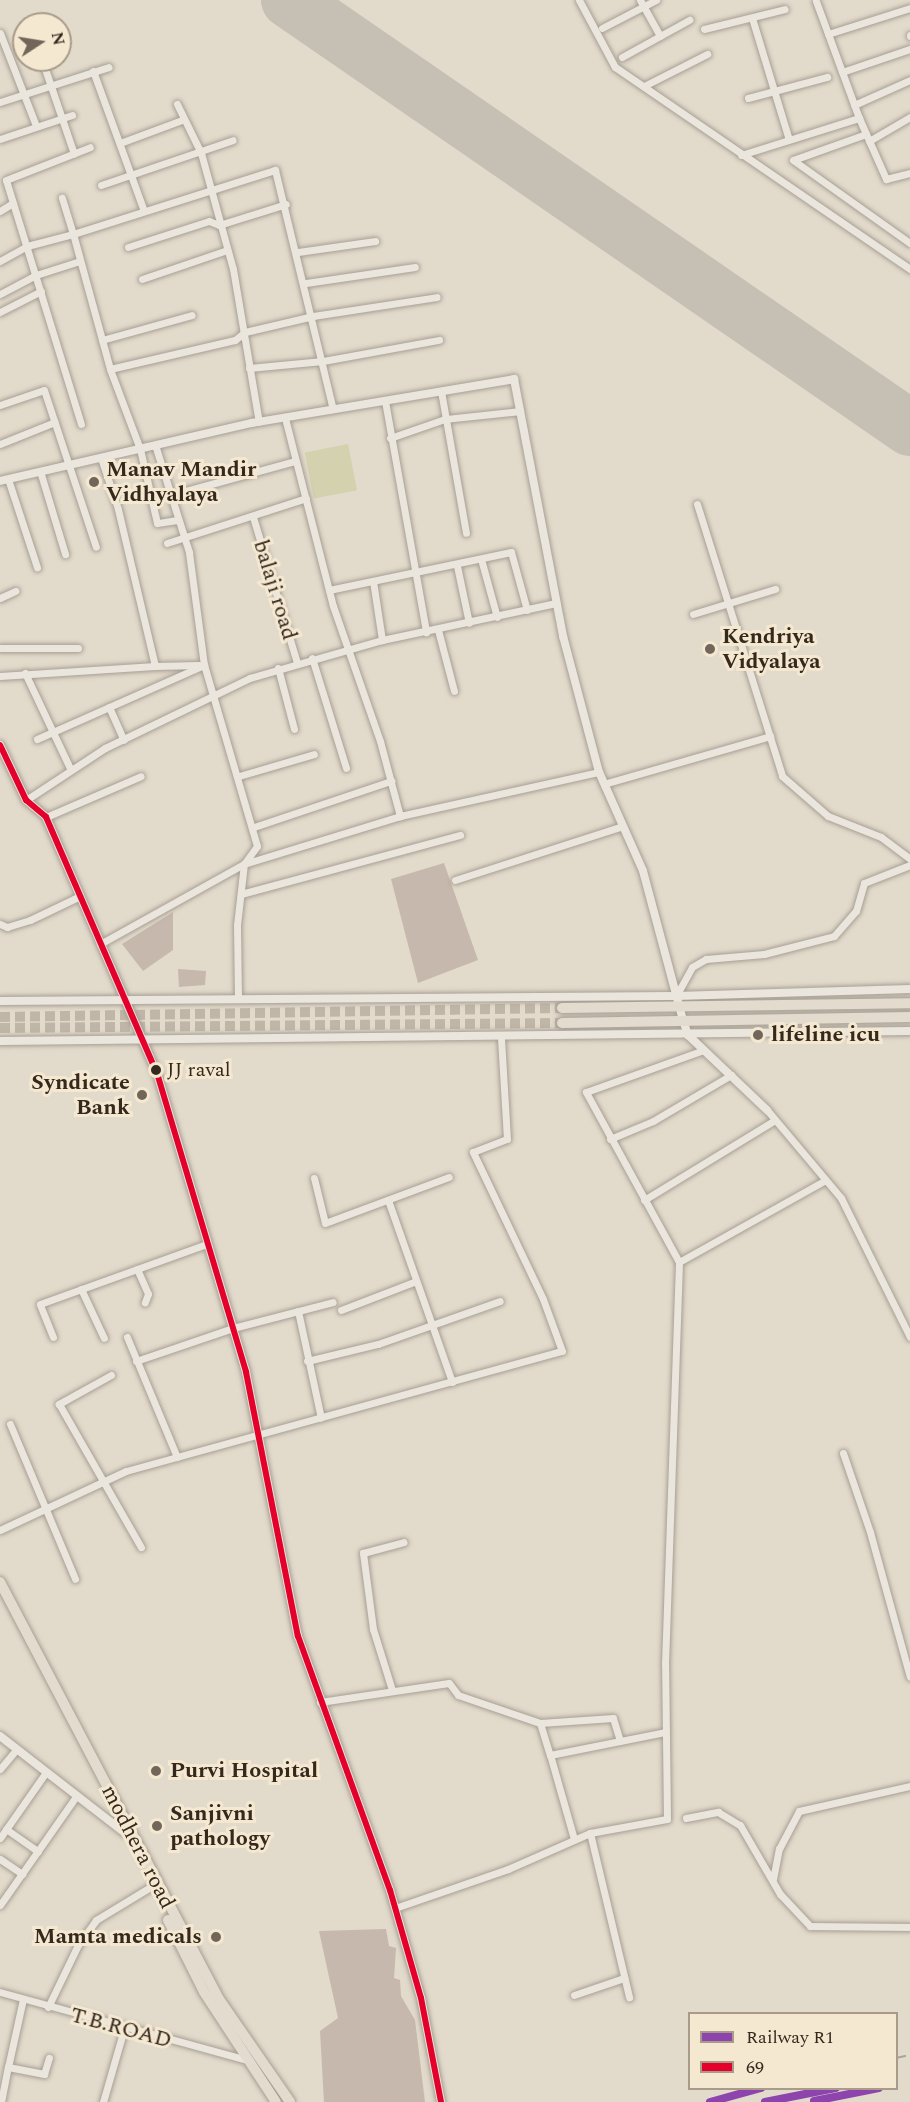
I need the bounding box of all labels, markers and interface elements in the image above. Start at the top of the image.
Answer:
north arrow [12,12,72,72]
text: N [45,30,71,48]
place label: Manav Mandir Vidhyalaya [106,456,256,508]
marker: Manav Mandir Vidhyalaya [87,475,101,489]
street label: balaji road [247,537,303,643]
place label: Kendriya Vidyalaya [722,623,821,674]
marker: Kendriya Vidyalaya [703,642,717,656]
place label: lifeline icu [771,1022,880,1048]
marker: lifeline icu [749,1026,767,1044]
place label: JJ raval [167,1058,231,1082]
marker: JJ raval [150,1064,162,1076]
place label: Syndicate Bank [31,1069,130,1120]
marker: Syndicate Bank [135,1088,149,1102]
place label: Purvi Hospital [170,1758,318,1784]
marker: Purvi Hospital [147,1762,165,1780]
street label: modhera road [95,1781,181,1913]
place label: Sanjivni pathology [170,1800,270,1852]
marker: Sanjivni pathology [148,1817,166,1835]
place label: Mamta medicals [34,1924,202,1950]
marker: Mamta medicals [207,1928,225,1946]
street label: T.B.ROAD [68,2002,174,2054]
legend [688,2012,898,2090]
text: Railway R1 [746,2024,834,2051]
text: 69 [746,2054,764,2081]

